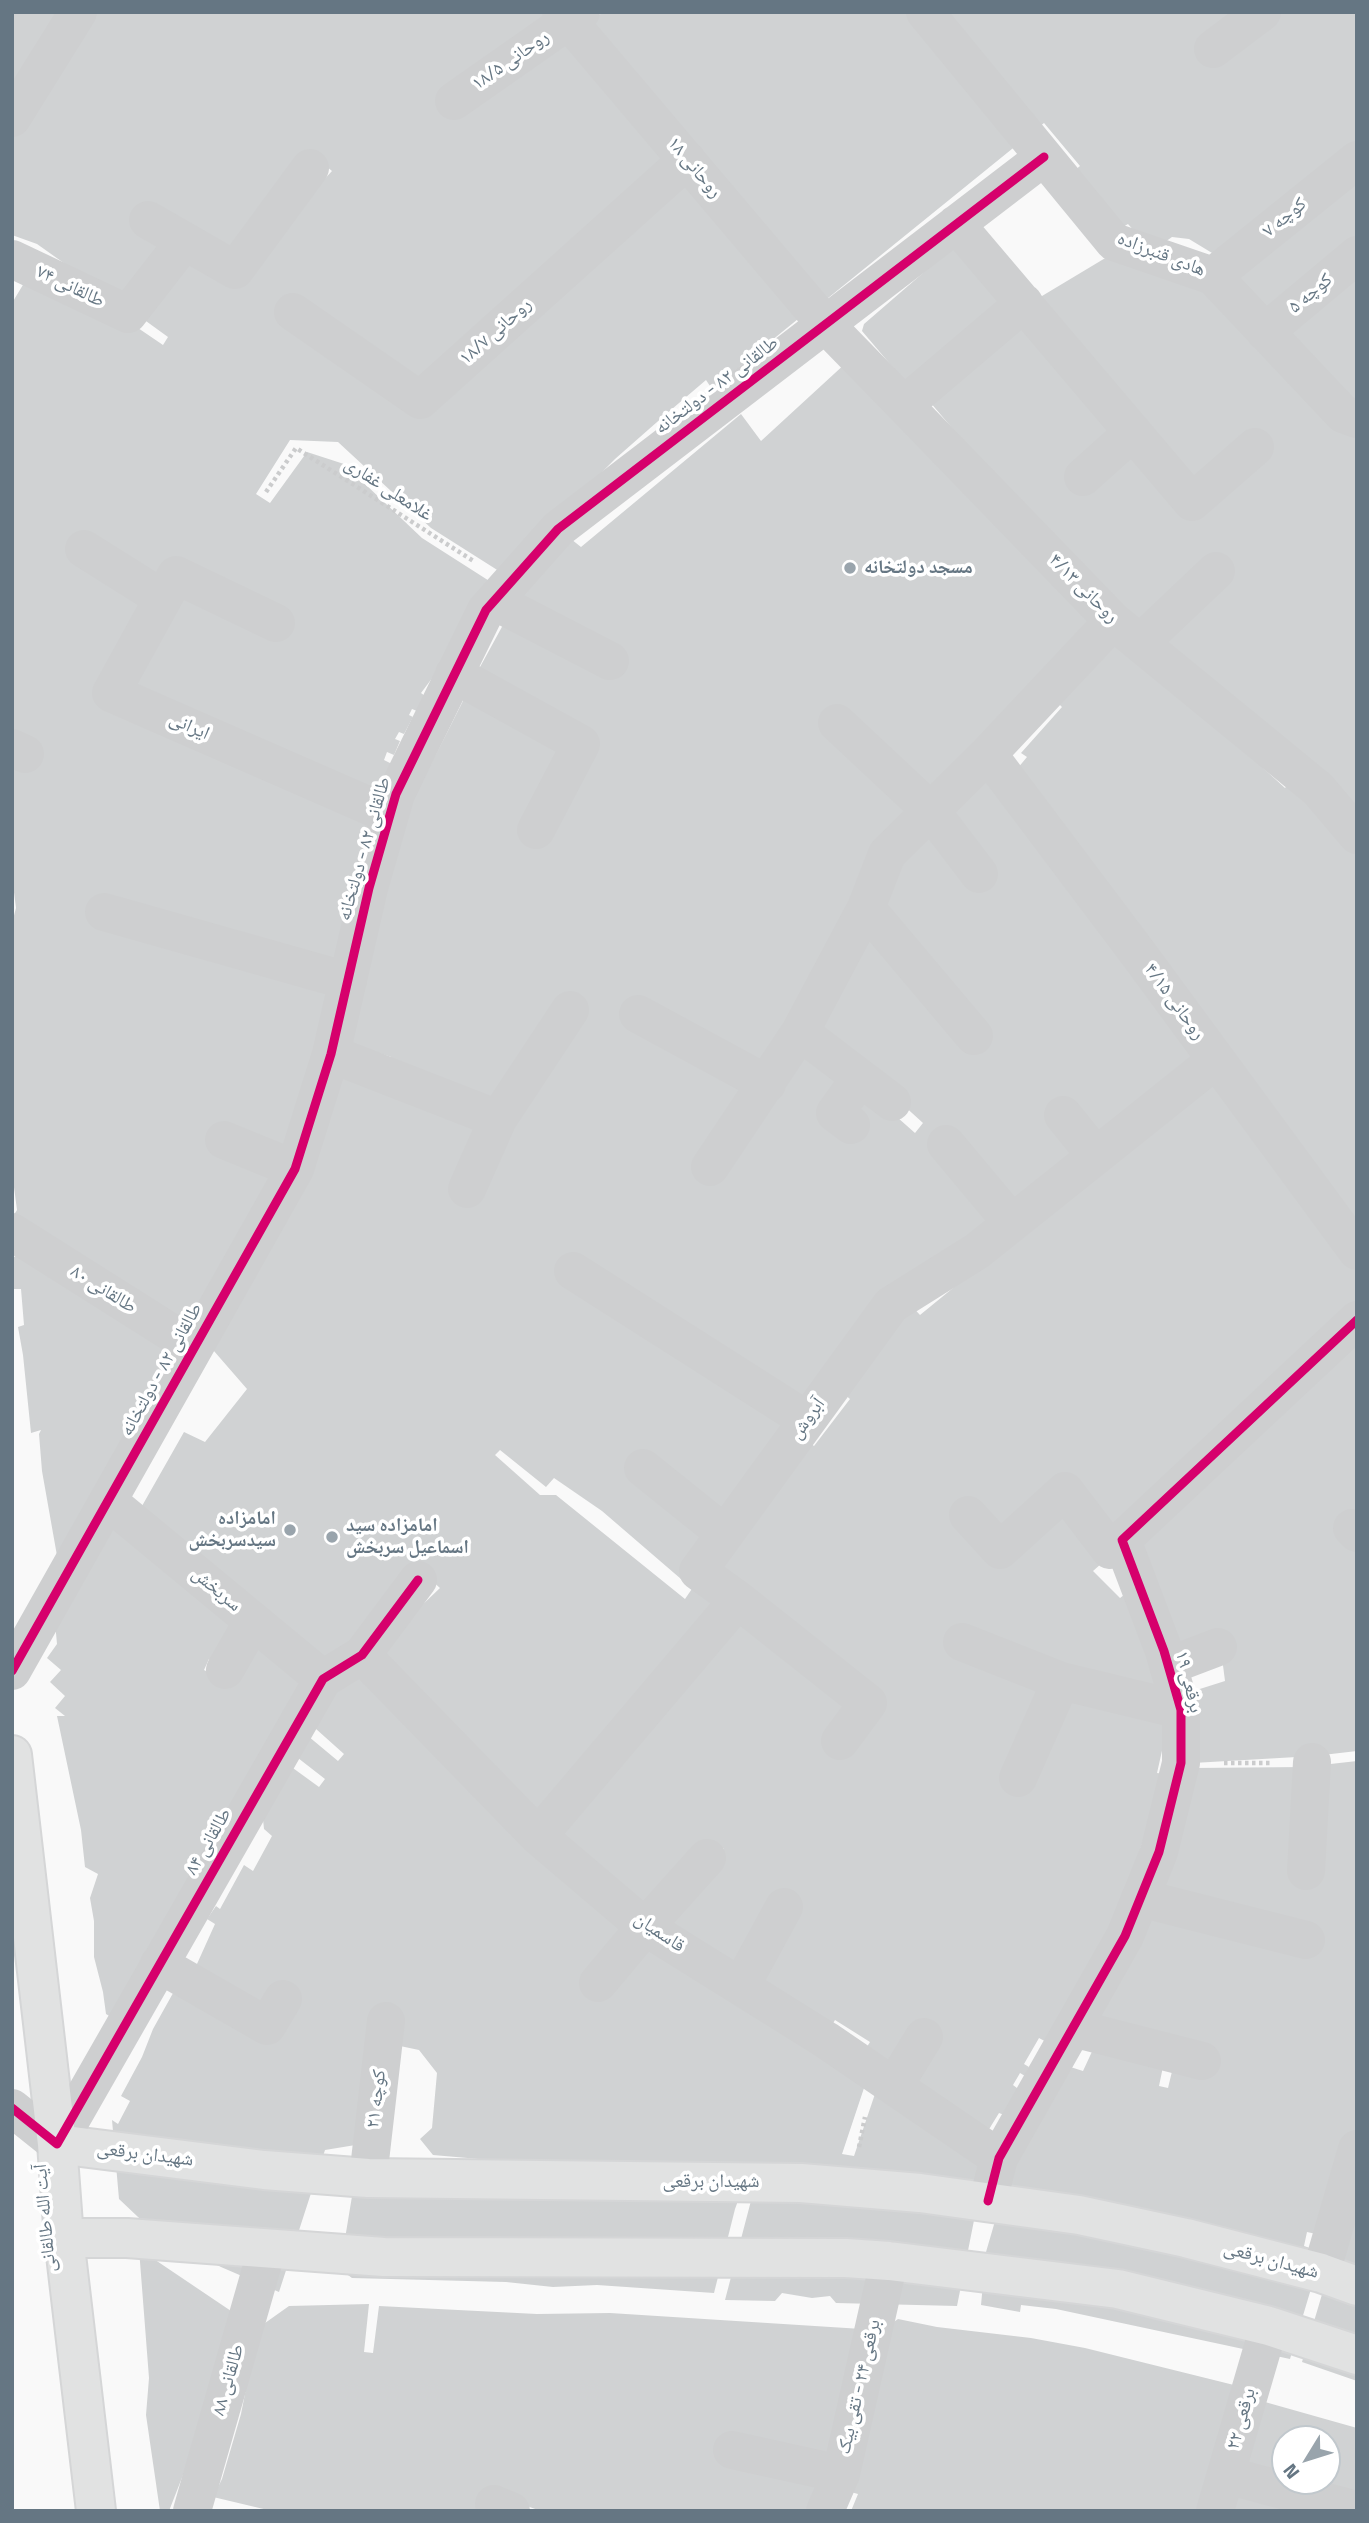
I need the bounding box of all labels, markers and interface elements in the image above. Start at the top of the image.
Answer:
street label: روحانی ۱۸/۵ [468,26,554,96]
street label: روحانی ۱۸ [662,133,726,203]
street label: کوچه ۷ [1258,193,1312,243]
street label: هادی قنبرزاده [1114,228,1208,282]
street label: طالقانی ۷۴ [32,261,108,313]
street label: کوچه ۵ [1284,269,1338,319]
street label: روحانی ۱۸/۷ [455,294,537,370]
street label: طالقانی ۸۲ - دولتخانه [651,332,783,440]
street label: غلامعلی غفاری [340,453,436,527]
street label: روحانی ۴/۱۳ [1043,549,1123,629]
place label: مسجد دولتخانه [864,557,973,579]
marker: مسجد دولتخانه [842,560,858,576]
street label: ایرانی [165,708,213,746]
street label: طالقانی ۸۲ - دولتخانه [334,774,396,924]
street label: روحانی ۴/۱۵ [1139,959,1209,1045]
street label: طالقانی ۸۰ [66,1261,140,1319]
street label: طالقانی ۸۲ - دولتخانه [116,1299,208,1441]
street label: آبروش [785,1394,831,1444]
place label: امامزاده سیدسربخش [188,1508,276,1552]
place label: امامزاده سید اسماعیل سربخش [346,1515,469,1559]
marker: امامزاده سیدسربخش [282,1522,298,1538]
marker: امامزاده سید اسماعیل سربخش [324,1529,340,1545]
street label: سربخش [187,1563,245,1617]
street label: برقعی ۱۹ [1169,1649,1207,1715]
street label: طالقانی ۸۴ [181,1805,237,1879]
street label: قاسمیان [629,1908,689,1958]
street label: کوچه ۲۱ [362,2068,392,2130]
street label: شهیدان برقعی [95,2138,195,2172]
street label: آیت الله طالقانی [30,2163,62,2273]
street label: شهیدان برقعی [662,2171,760,2193]
street label: شهیدان برقعی [1221,2237,1321,2285]
street label: برقعی ۲۴ - تقی بیک [833,2317,887,2457]
street label: طالقانی ۸۸ [208,2342,250,2418]
street label: برقعی ۲۲ [1222,2386,1262,2452]
north arrow [1271,2425,1341,2495]
text: N [1275,2458,1306,2486]

